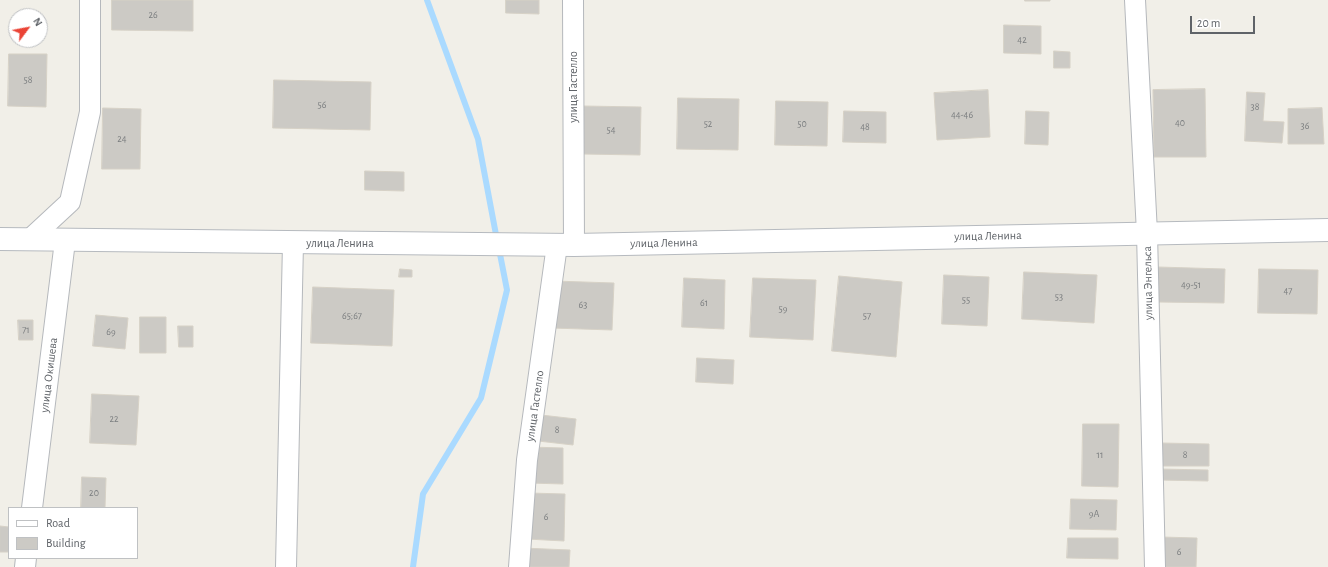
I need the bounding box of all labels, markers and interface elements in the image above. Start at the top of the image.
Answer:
north arrow [8,8,48,48]
scale bar [1192,8,1257,34]
house number: 26 [148,9,158,21]
text: N [31,16,44,28]
text: 20 m [1197,17,1220,29]
house number: 42 [1017,34,1027,46]
street label: улица Гастелло [566,51,580,123]
house number: 58 [24,74,32,86]
house number: 56 [318,99,326,111]
house number: 38 [1251,101,1259,113]
house number: 44-46 [951,109,973,121]
house number: 40 [1175,117,1185,129]
house number: 52 [704,118,712,130]
house number: 50 [797,118,807,130]
house number: 36 [1301,120,1309,132]
house number: 48 [860,121,870,133]
house number: 54 [607,124,615,136]
house number: 24 [117,133,127,145]
street label: улица Ленина [954,228,1022,244]
street label: улица Ленина [630,235,698,251]
street label: улица Ленина [306,236,374,250]
street label: улица Энгельса [1140,246,1156,320]
house number: 49-51 [1181,279,1201,291]
house number: 47 [1284,285,1292,297]
house number: 53 [1055,291,1063,303]
house number: 55 [962,294,970,306]
house number: 61 [700,297,708,309]
house number: 63 [579,299,587,311]
house number: 59 [779,303,787,315]
house number: 65;67 [342,310,362,322]
house number: 57 [863,310,871,322]
house number: 71 [22,324,30,336]
house number: 69 [106,326,116,338]
street label: улица Окишева [37,337,61,413]
street label: улица Гастелло [523,369,547,443]
house number: 22 [109,413,119,425]
house number: 8 [555,424,559,436]
house number: 11 [1097,449,1103,461]
house number: 8 [1183,449,1187,461]
house number: 20 [89,487,99,499]
legend [8,507,138,559]
house number: 9А [1089,508,1099,520]
house number: 6 [544,511,548,523]
text: Road [46,517,70,529]
text: Building [46,537,86,549]
house number: 6 [1177,546,1181,558]

